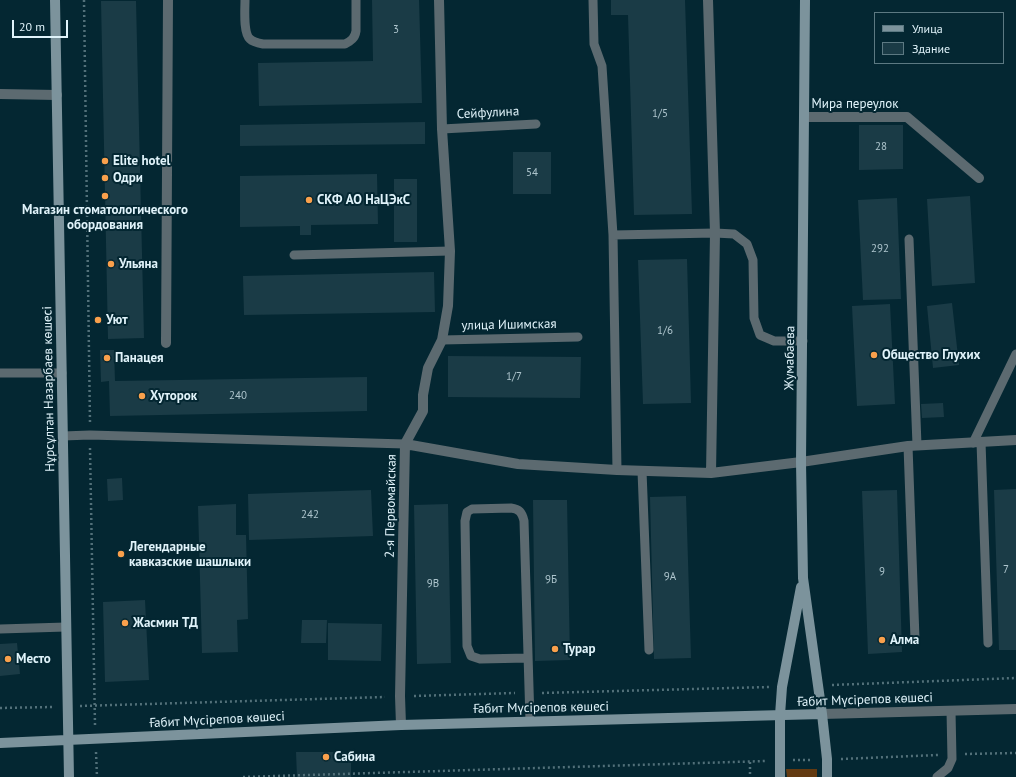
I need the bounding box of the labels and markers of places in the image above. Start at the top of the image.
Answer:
place label: Elite hotel [113,153,170,169]
marker: Elite hotel [100,156,110,166]
place label: Одри [113,170,143,186]
marker: Одри [100,173,110,183]
marker: Магазин стоматологического обордования [100,191,110,201]
place label: СКФ АО НаЦЭкС [317,192,410,208]
marker: СКФ АО НаЦЭкС [304,195,314,205]
place label: Магазин стоматологического обордования [22,202,188,233]
place label: Ульяна [119,256,158,272]
marker: Ульяна [106,259,116,269]
place label: Уют [106,312,128,328]
marker: Уют [93,315,103,325]
place label: Общество Глухих [882,347,980,363]
place label: Панацея [115,350,164,366]
marker: Общество Глухих [869,350,879,360]
marker: Панацея [102,353,112,363]
place label: Хуторок [150,388,197,404]
marker: Хуторок [137,391,147,401]
place label: Легендарные кавказские шашлыки [129,539,251,570]
marker: Легендарные кавказские шашлыки [116,549,126,559]
place label: Жасмин ТД [133,615,198,631]
marker: Жасмин ТД [120,618,130,628]
place label: Алма [890,632,919,648]
marker: Алма [877,635,887,645]
place label: Турар [563,641,595,657]
marker: Турар [550,644,560,654]
place label: Место [16,651,51,667]
marker: Место [3,654,13,664]
place label: Сабина [334,749,375,765]
marker: Сабина [321,752,331,762]

